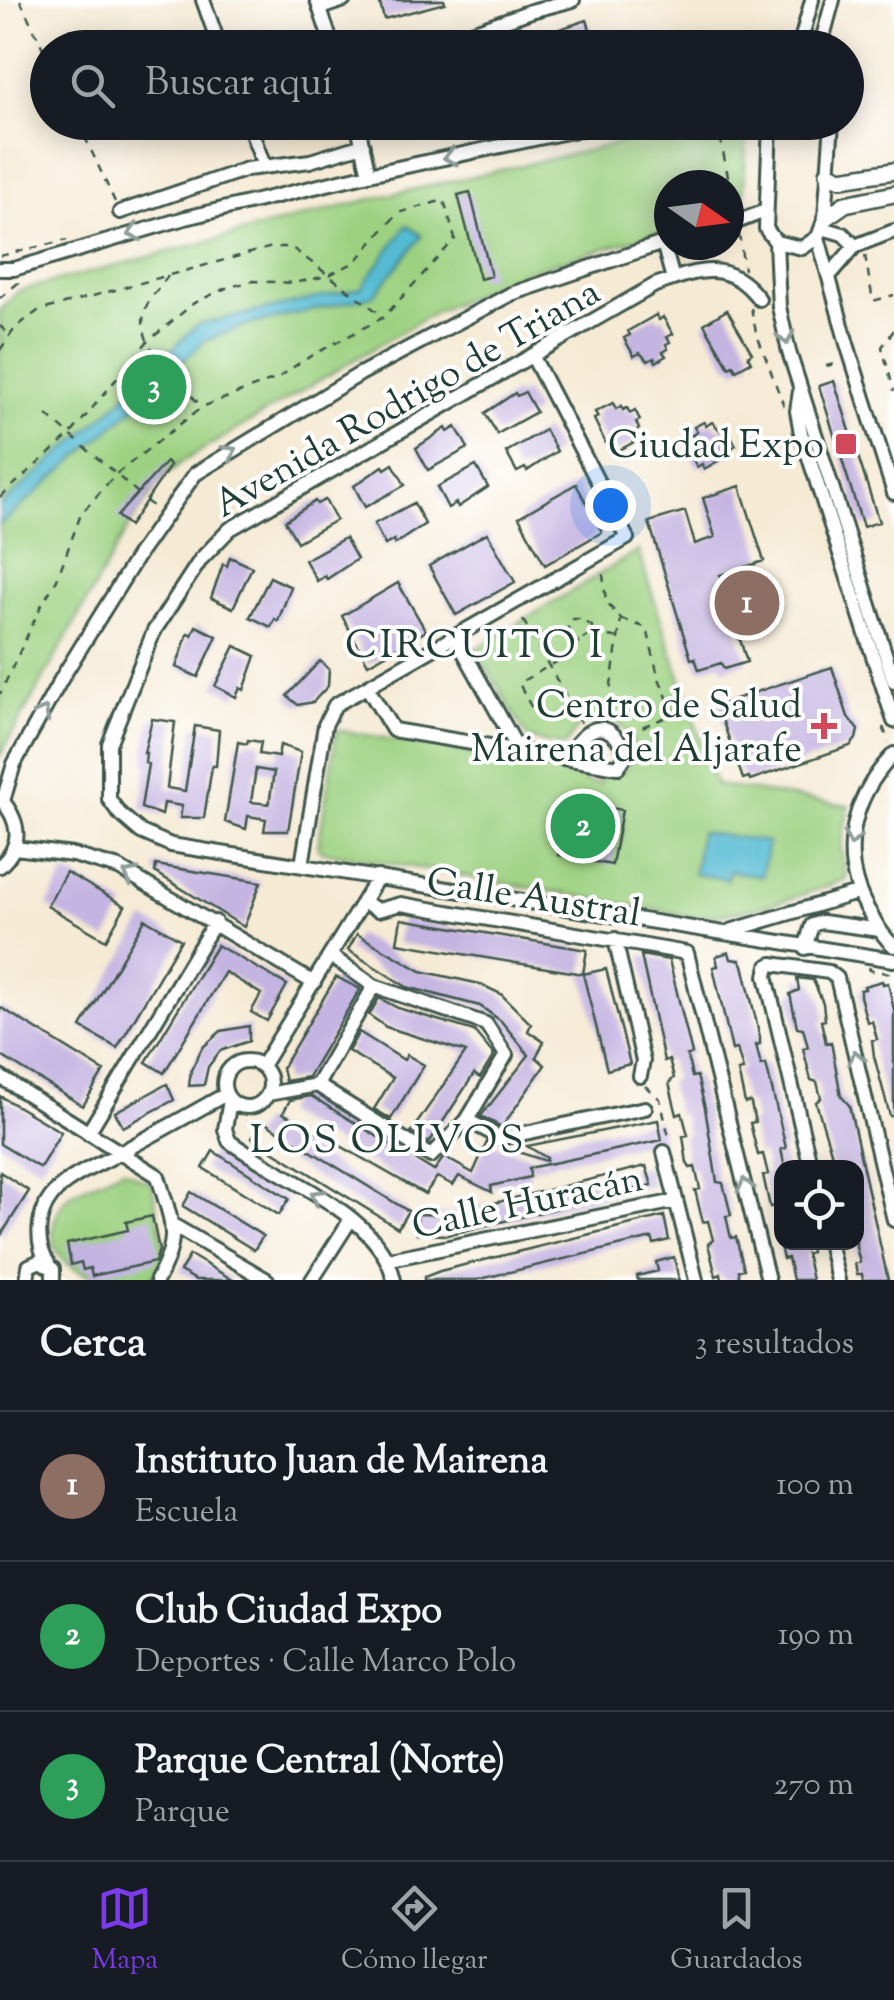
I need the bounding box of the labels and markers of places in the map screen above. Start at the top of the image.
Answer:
pin: 3 [122,350,186,424]
place label: Ciudad Expo [608,421,824,475]
marker: Ciudad Expo [833,431,859,457]
pin: 1 [714,566,780,640]
place label: Centro de Salud Mairena del Aljarafe [471,681,802,779]
marker: Centro de Salud Mairena del Aljarafe [811,713,837,739]
pin: 2 [550,788,616,864]

